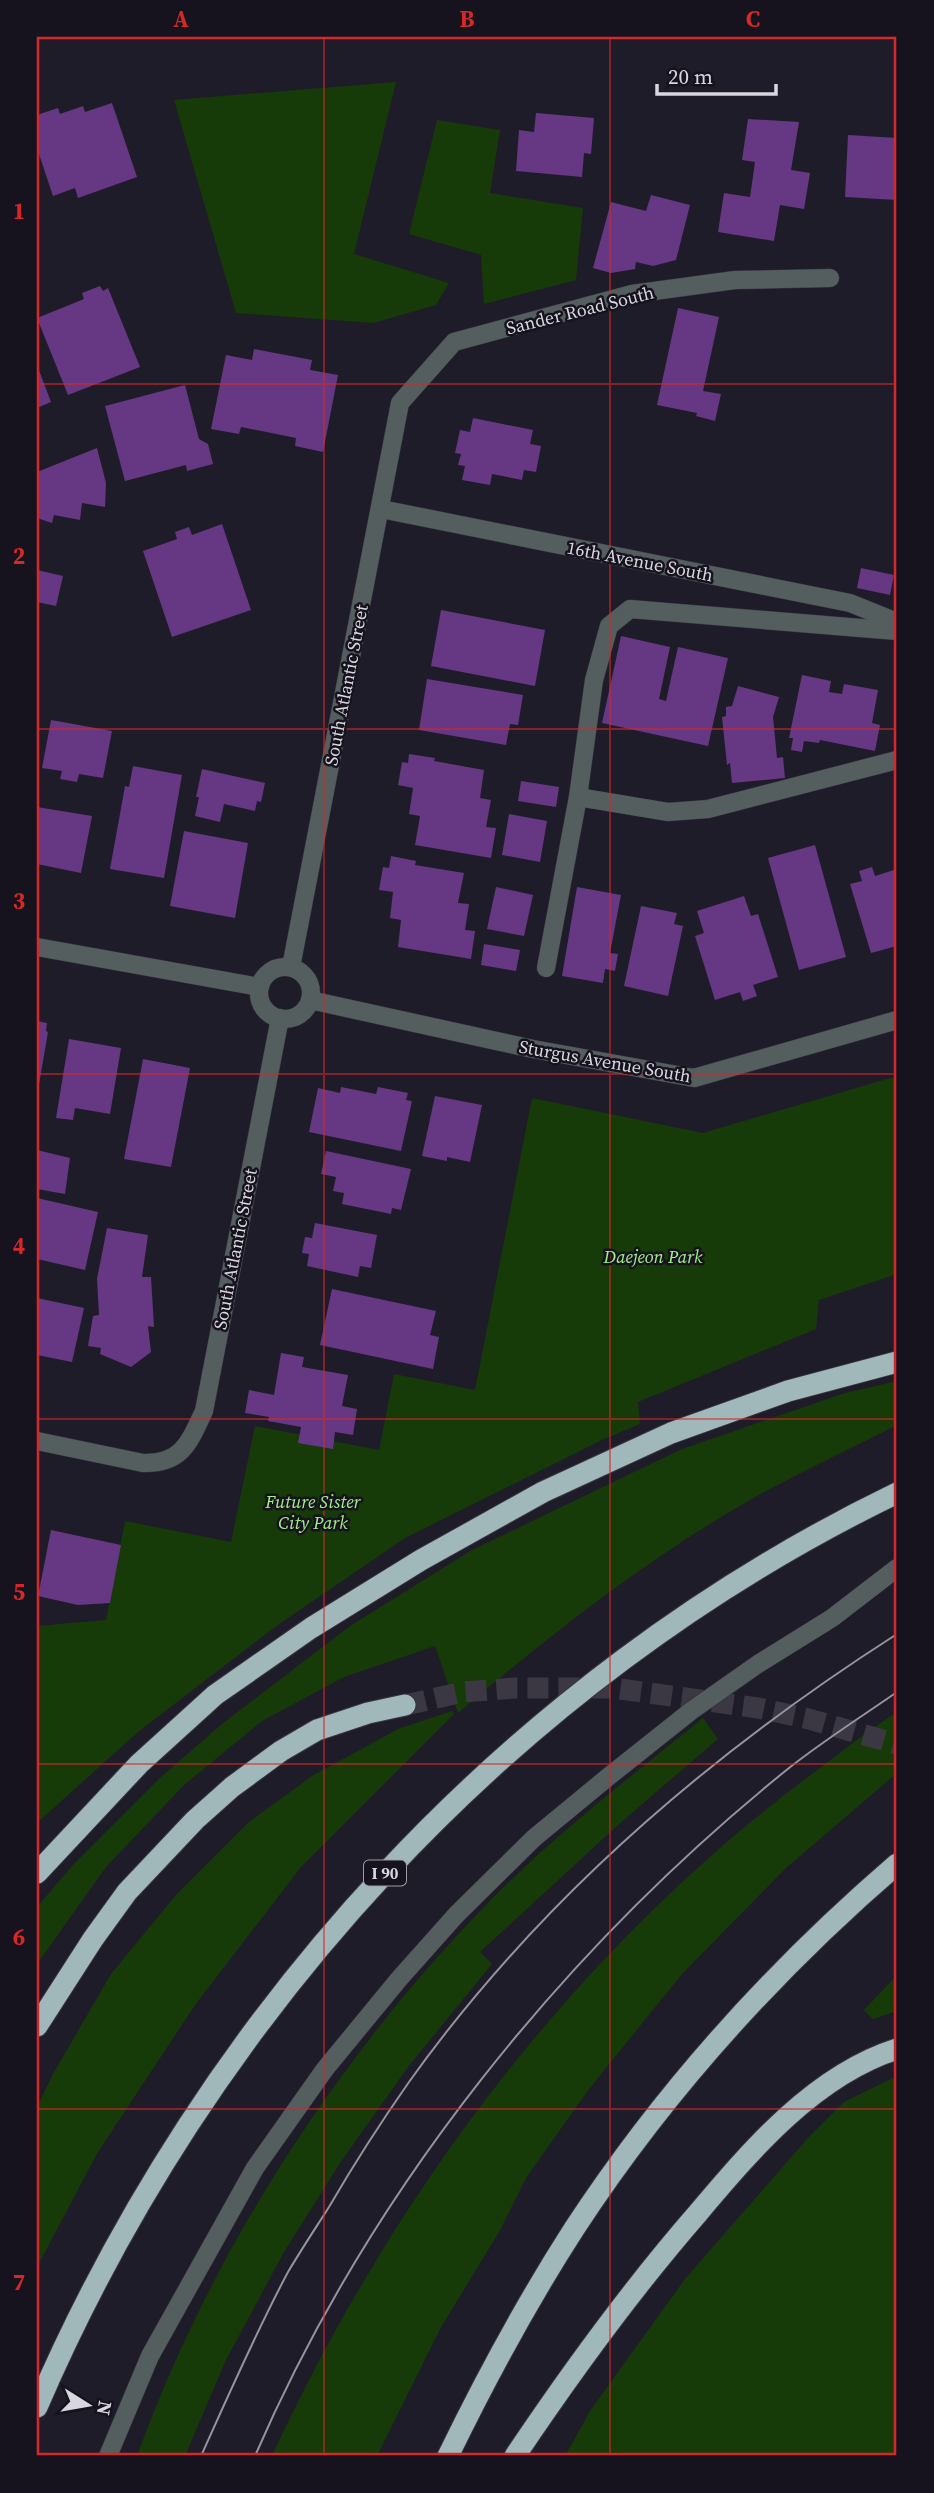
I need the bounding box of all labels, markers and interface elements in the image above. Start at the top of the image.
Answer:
text: A [173,3,189,35]
text: B [460,3,475,35]
text: C [746,3,760,35]
scale bar [657,52,776,96]
text: 20 m [668,62,713,91]
text: 1 [13,195,25,227]
street label: Sander Road South [503,280,657,340]
street label: 16th Avenue South [565,535,715,587]
text: 2 [13,540,25,572]
street label: South Atlantic Street [318,602,374,768]
text: 3 [13,885,25,917]
street label: Sturgus Avenue South [517,1034,693,1088]
street label: South Atlantic Street [207,1166,263,1332]
text: 4 [13,1230,25,1262]
park label: Daejeon Park [603,1244,703,1269]
park label: Future Sister City Park [264,1489,362,1535]
text: 5 [13,1576,25,1608]
road number: I 90 [364,1860,406,1885]
text: 6 [13,1921,25,1953]
text: 7 [13,2266,25,2298]
north arrow [52,2370,122,2440]
text: N [91,2399,119,2418]

